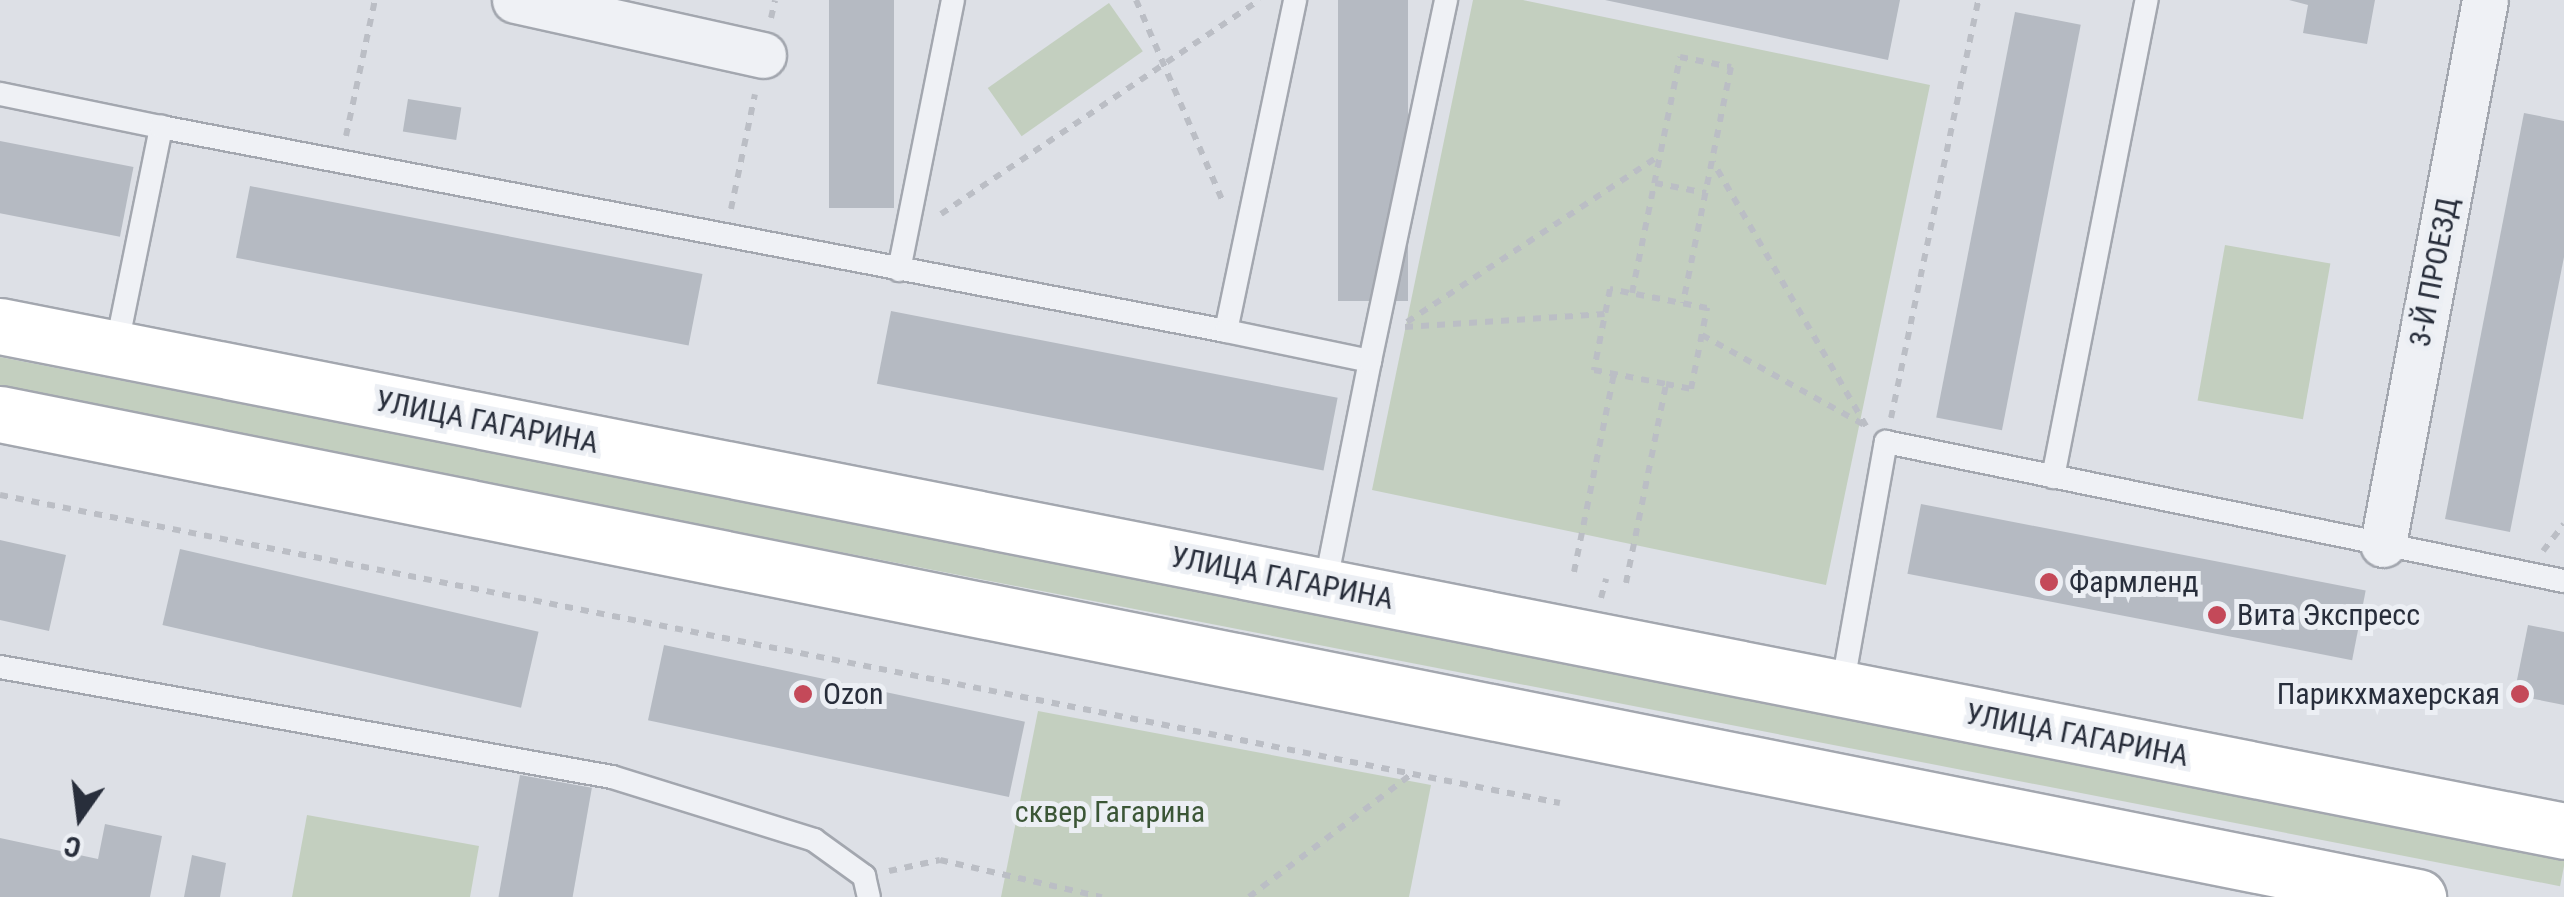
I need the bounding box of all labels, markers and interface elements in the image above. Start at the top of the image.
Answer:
street label: 3-Й ПРОЕЗД [2402,194,2466,350]
street label: УЛИЦА ГАГАРИНА [373,383,601,461]
street label: УЛИЦА ГАГАРИНА [1168,539,1396,617]
place label: Фармленд [2069,564,2199,600]
marker: Фармленд [2038,571,2060,593]
place label: Вита Экспресс [2237,597,2420,633]
marker: Вита Экспресс [2206,604,2228,626]
place label: Ozon [823,676,884,712]
place label: Парикхмахерская [2277,676,2500,712]
marker: Ozon [792,683,814,705]
marker: Парикхмахерская [2509,683,2531,705]
street label: УЛИЦА ГАГАРИНА [1963,696,2191,774]
north arrow [30,767,130,867]
park label: сквер Гагарина [1015,794,1205,830]
text: С [61,829,84,865]

